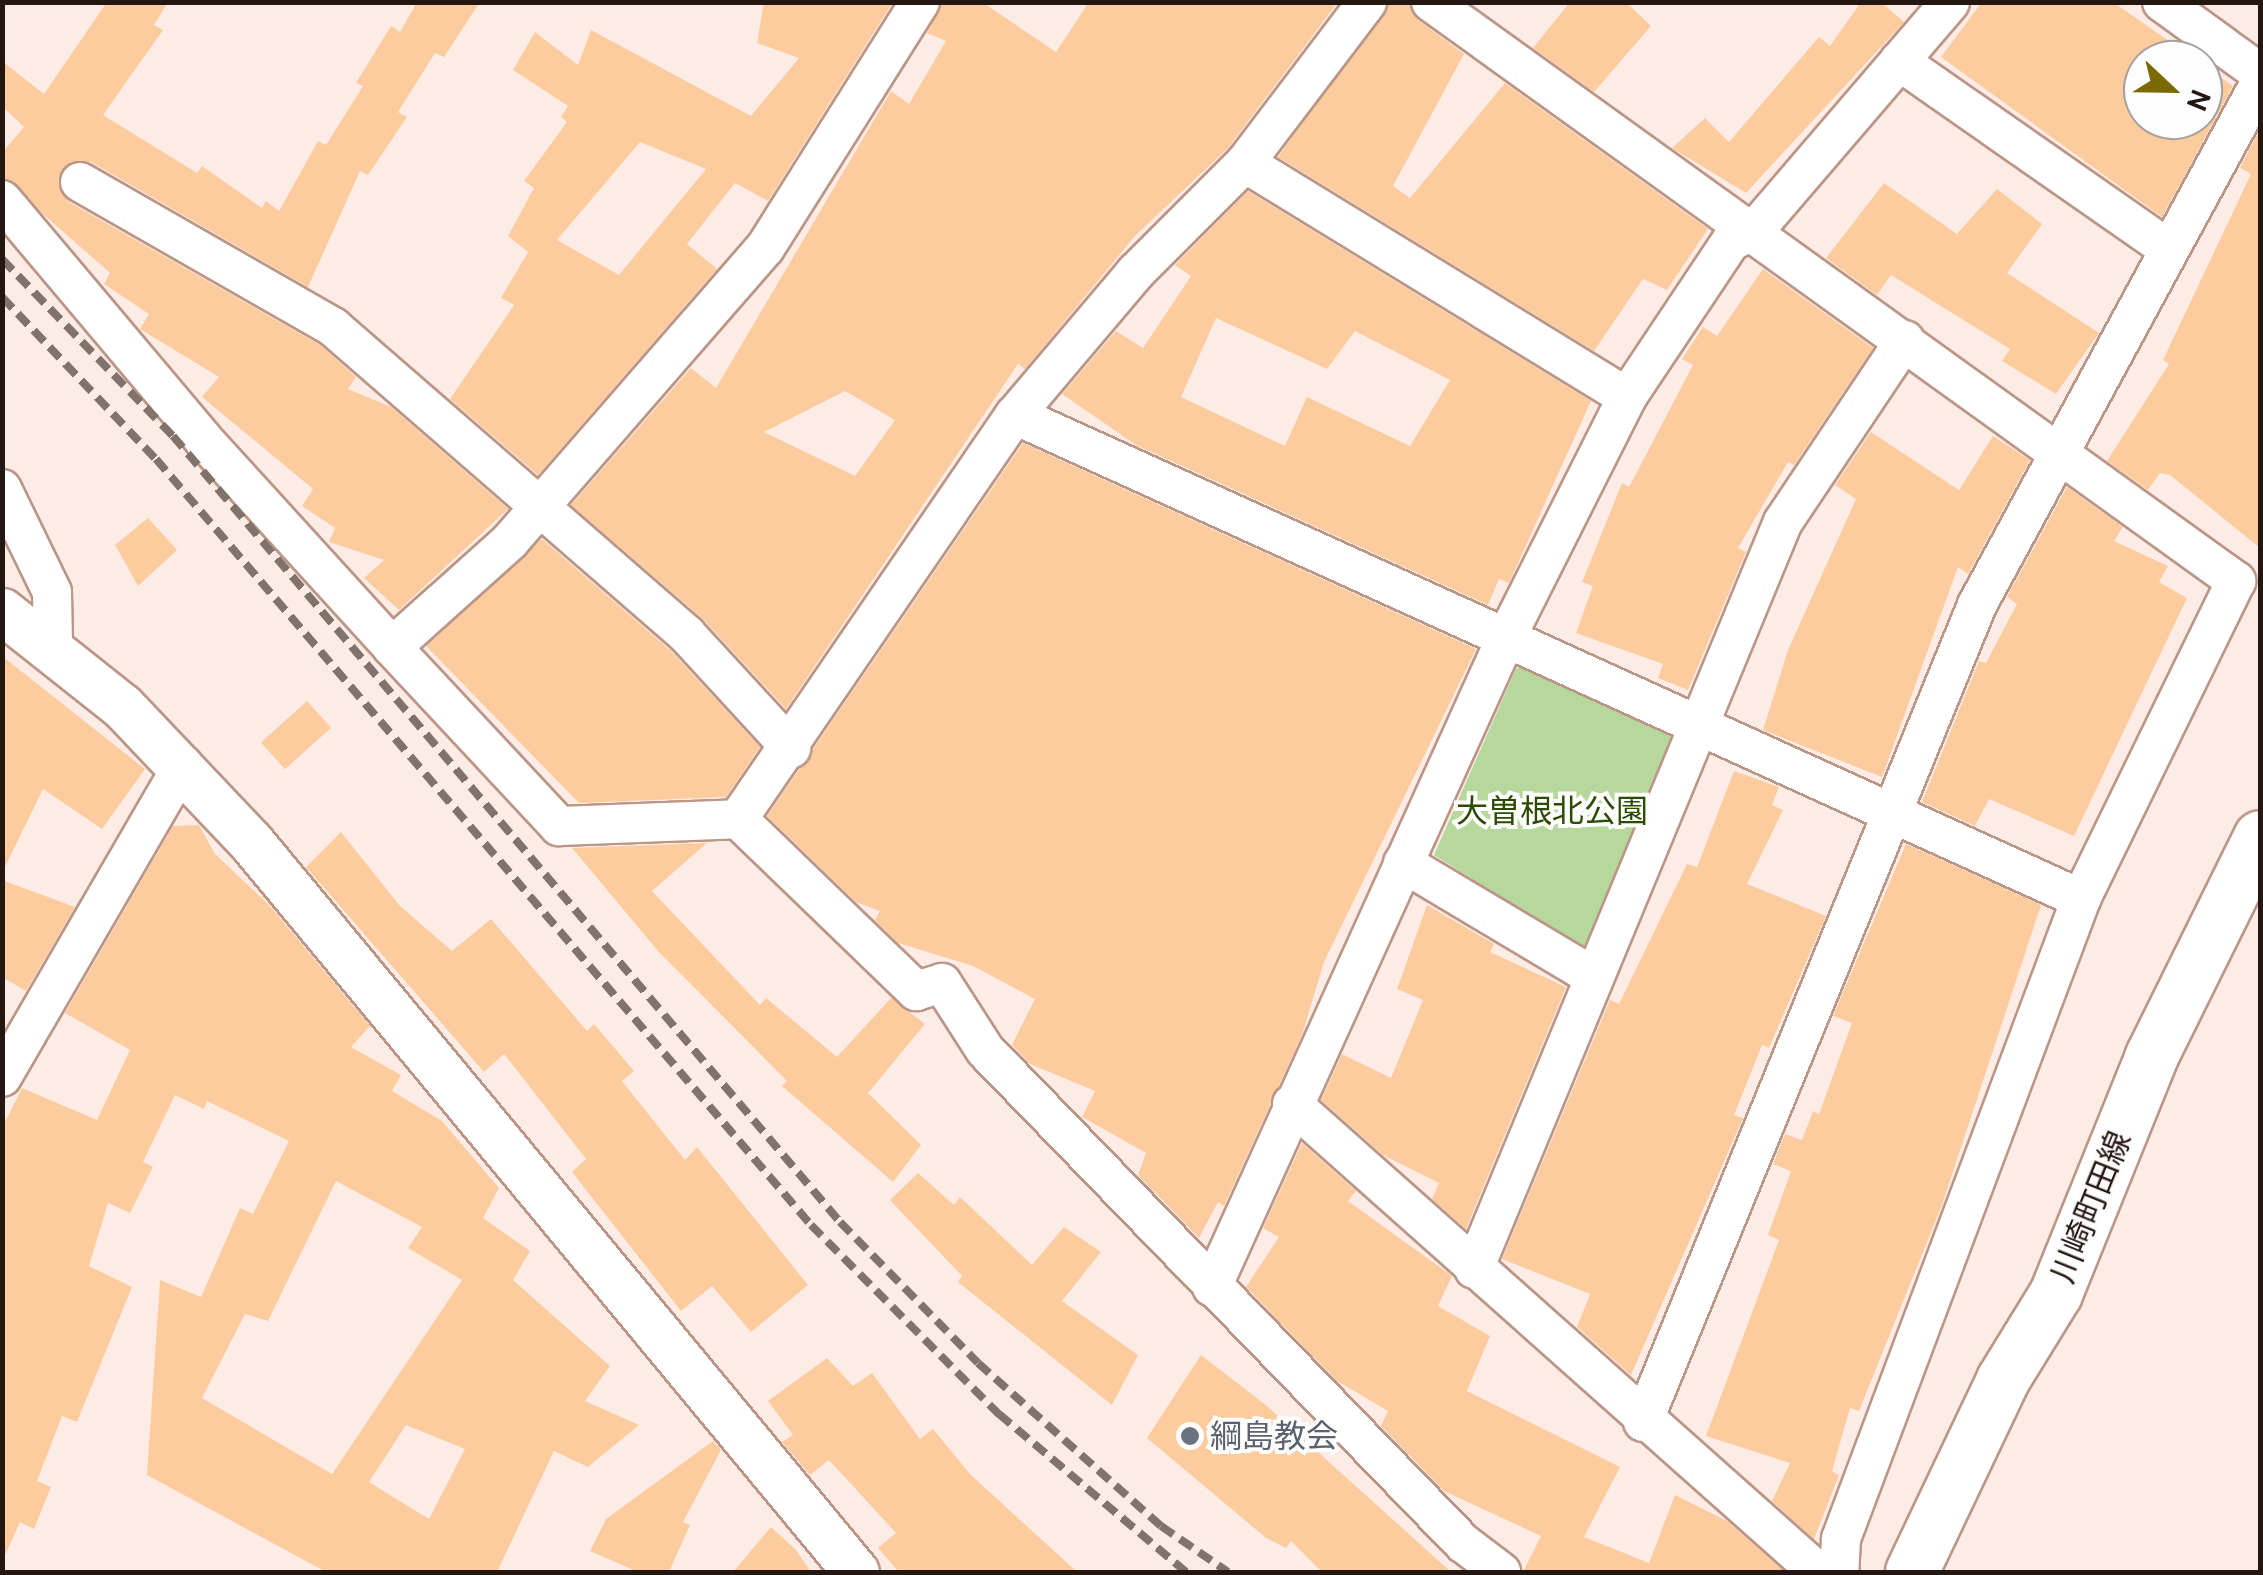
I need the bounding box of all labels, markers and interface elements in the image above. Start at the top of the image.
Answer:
north arrow [2123,40,2223,140]
text: N [2179,85,2218,116]
park label: 大曽根北公園 [1456,792,1648,830]
street label: 川崎町田線 [2043,1126,2139,1288]
place label: 綱島教会 [1210,1417,1338,1455]
marker: 綱島教会 [1179,1425,1201,1447]

